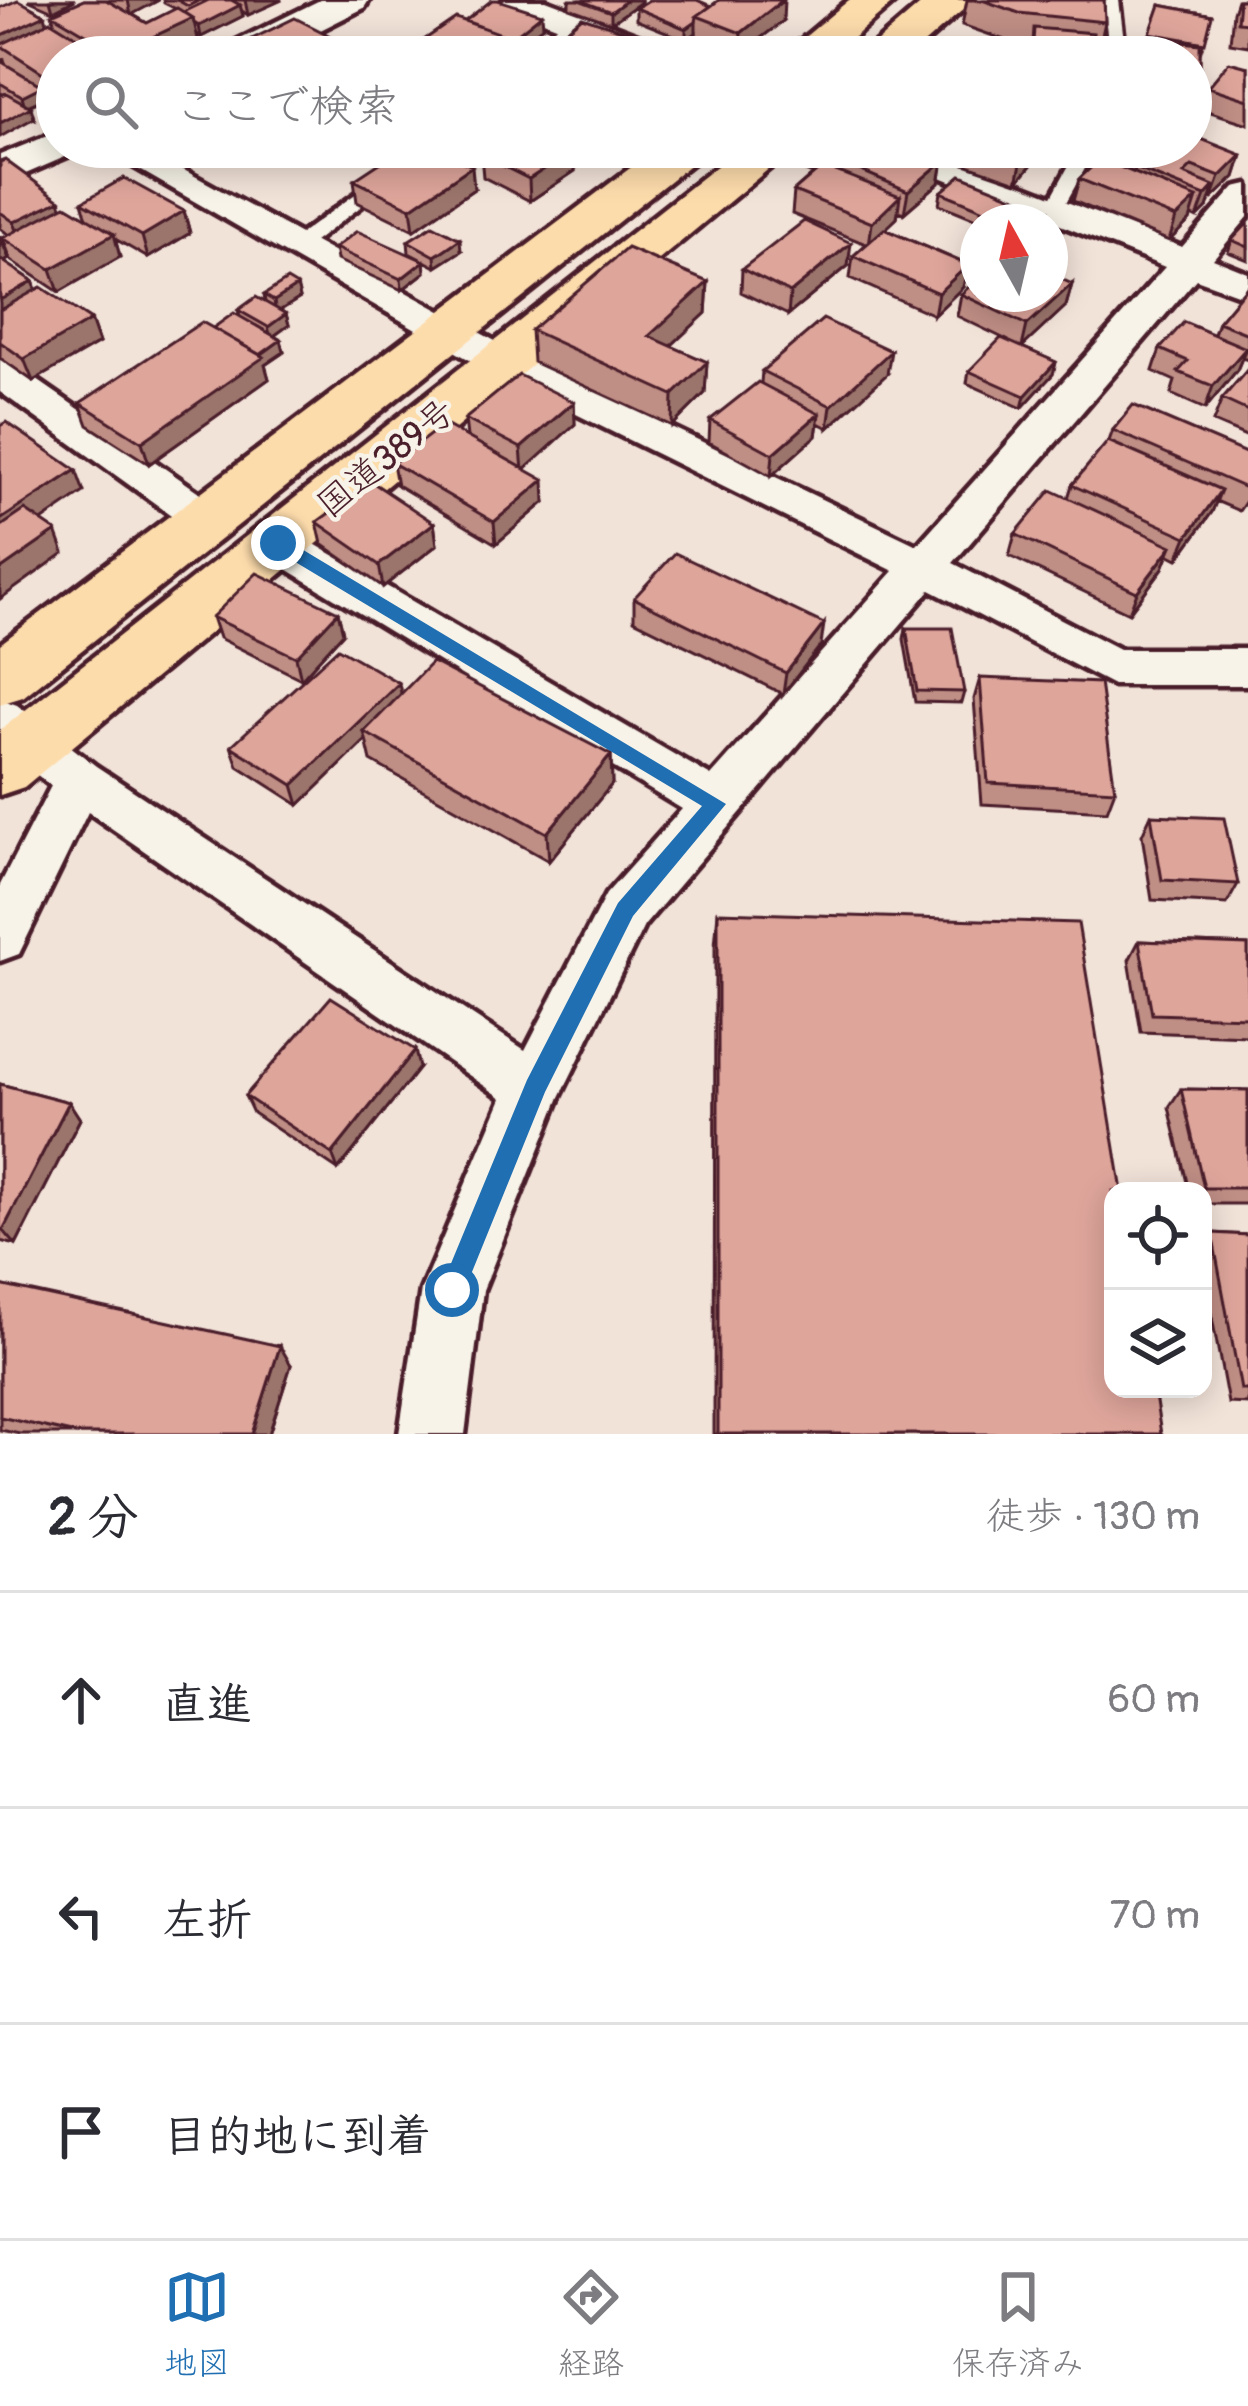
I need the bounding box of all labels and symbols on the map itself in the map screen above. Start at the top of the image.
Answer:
north arrow [960,204,1068,312]
street label: 国道389号 [308,389,464,528]
route end [251,516,305,570]
route start [425,1263,479,1317]

